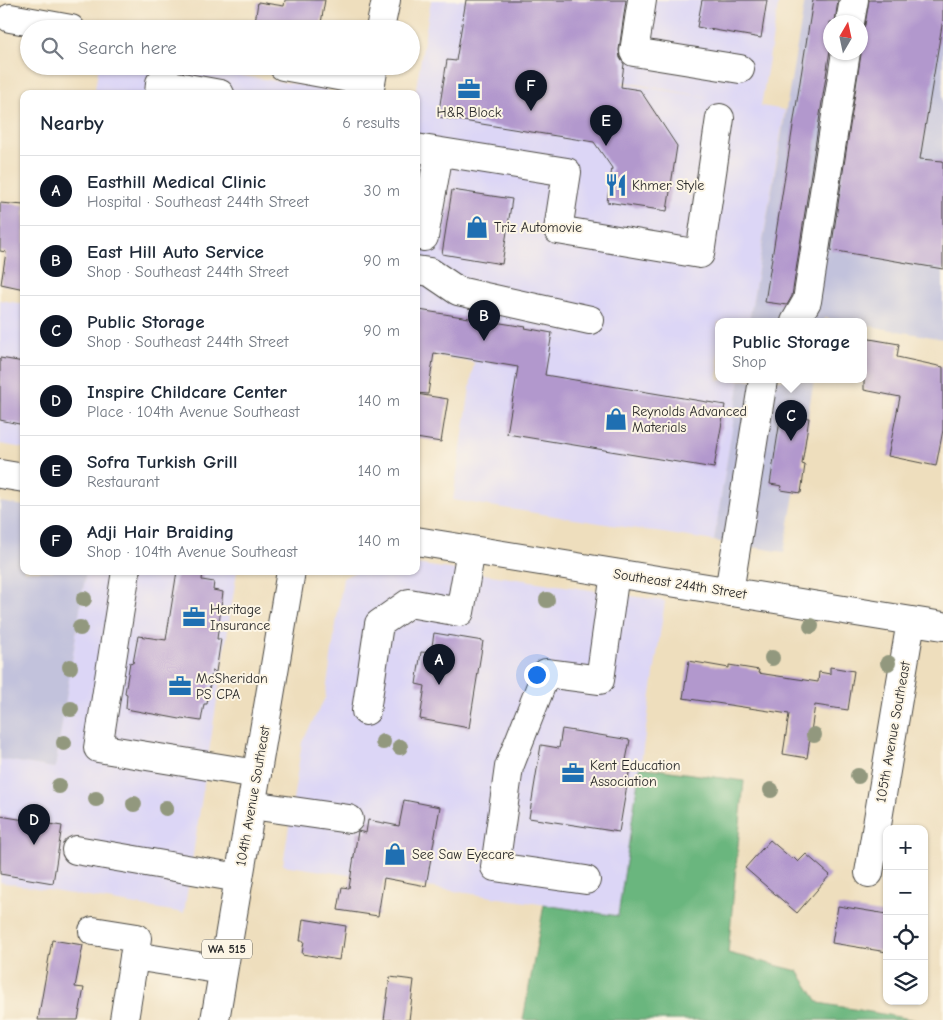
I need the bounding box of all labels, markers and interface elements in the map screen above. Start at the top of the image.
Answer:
north arrow [823,15,868,60]
search box [20,20,420,75]
icon: search [38,34,66,62]
text: Search here [78,37,177,59]
pin: F [515,70,547,111]
office icon: H&R Block [456,76,482,102]
place label: H&R Block [437,104,502,121]
pin: E [590,105,622,146]
text: Nearby [40,111,104,135]
text: 6 results [342,114,400,132]
text: Easthill Medical Clinic [87,171,266,193]
restaurant icon: Khmer Style [603,172,629,198]
place label: Khmer Style [632,177,704,194]
text: A [52,182,60,200]
text: 30 m [364,182,400,200]
text: Hospital · Southeast 244th Street [87,193,309,211]
shop icon: Triz Automovie [464,214,490,240]
place label: Triz Automovie [494,219,582,236]
text: East Hill Auto Service [87,241,264,263]
text: B [51,252,61,270]
text: 90 m [363,252,400,270]
text: Shop · Southeast 244th Street [87,263,289,281]
pin: B [468,300,500,341]
text: Public Storage [87,311,205,333]
popup [715,318,867,383]
text: C [51,322,61,340]
text: 90 m [363,322,400,340]
text: Public Storage [732,331,850,353]
text: Shop · Southeast 244th Street [87,333,289,351]
text: Shop [732,353,767,371]
text: Inspire Childcare Center [87,381,287,403]
text: D [51,392,61,410]
text: 140 m [358,392,400,410]
pin: C [775,400,807,441]
text: Place · 104th Avenue Southeast [87,403,299,421]
place label: Reynolds Advanced Materials [632,403,747,436]
shop icon: Reynolds Advanced Materials [603,406,629,432]
text: Sofra Turkish Grill [87,451,238,473]
text: E [51,462,61,480]
text: 140 m [358,462,400,480]
text: Restaurant [87,473,159,491]
text: Adji Hair Braiding [87,521,234,543]
text: F [51,532,61,550]
text: 140 m [358,532,400,550]
text: Shop · 104th Avenue Southeast [87,543,297,561]
street label: Southeast 244th Street [612,565,749,603]
place label: Heritage Insurance [210,601,270,634]
office icon: Heritage Insurance [181,604,207,630]
pin: A [423,644,455,685]
street label: 105th Avenue Southeast [872,659,914,804]
your location [524,662,550,688]
place label: McSheridan PS CPA [196,670,268,703]
office icon: McSheridan PS CPA [167,673,193,699]
street label: 104th Avenue Southeast [232,724,274,867]
place label: Kent Education Association [590,757,681,790]
office icon: Kent Education Association [560,760,586,786]
pin: D [18,804,50,845]
map controls [883,825,928,1005]
button: + [883,825,928,870]
shop icon: See Saw Eyecare [382,841,408,867]
place label: See Saw Eyecare [412,846,514,863]
button: − [883,870,928,915]
button: locate [883,915,928,960]
road number: WA 515 [202,940,252,959]
button: layers [883,960,928,1005]

